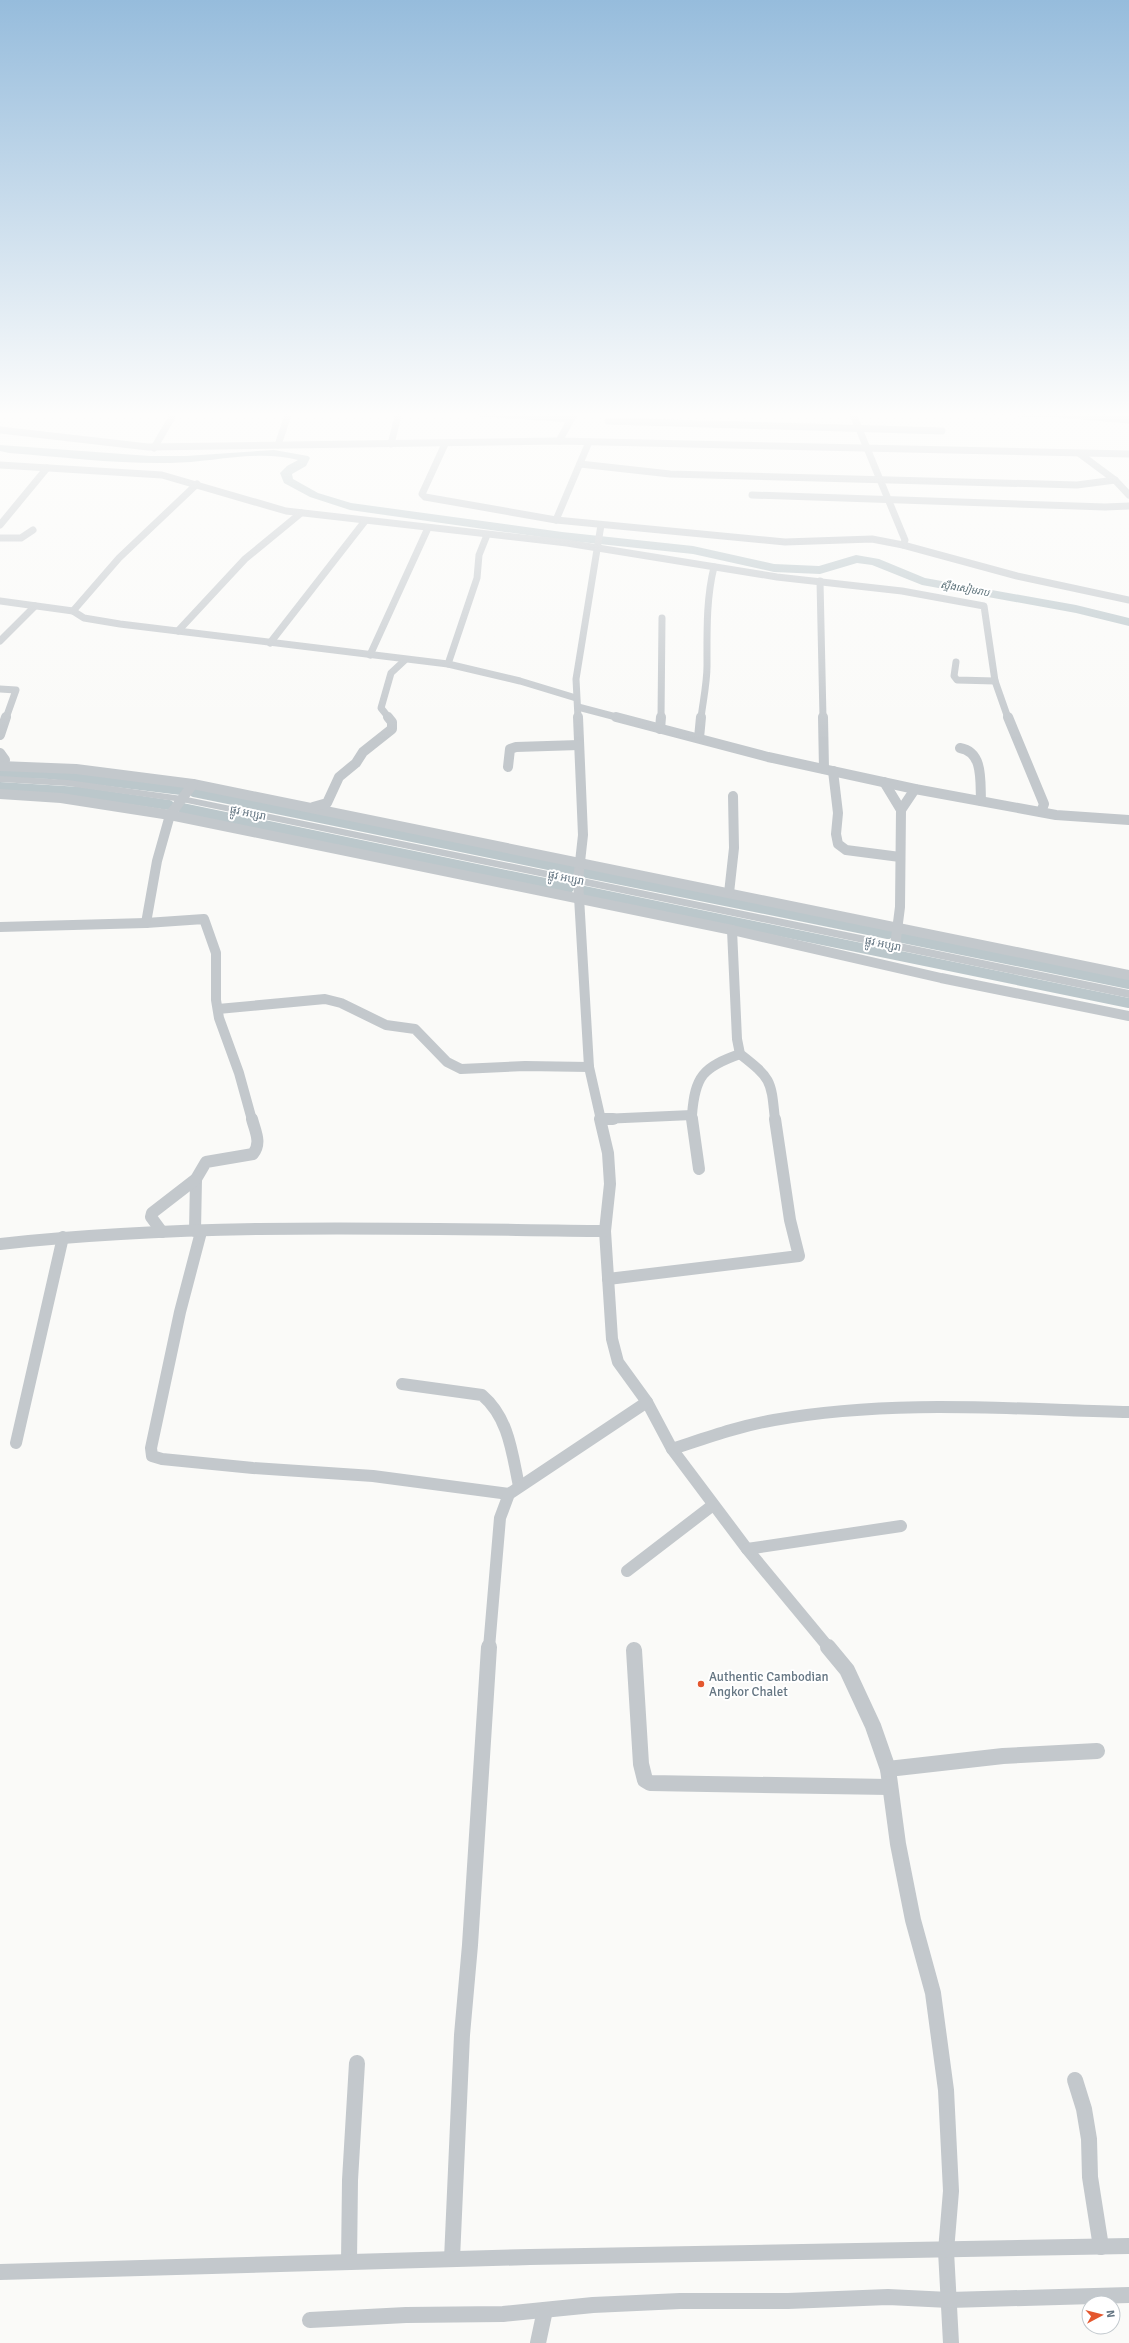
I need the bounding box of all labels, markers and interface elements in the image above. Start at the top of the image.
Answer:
water label: ស្ទឹងសៀមរាប [940,578,992,600]
street label: ផ្លូវ អប្សរា [228,803,267,826]
street label: ផ្លូវ អប្សរា [546,868,585,891]
street label: ផ្លូវ អប្សរា [863,934,902,957]
place label: Authentic Cambodian Angkor Chalet [709,1669,829,1700]
marker: Authentic Cambodian Angkor Chalet [696,1679,706,1689]
north arrow [1081,2295,1121,2335]
text: N [1104,2309,1117,2318]

